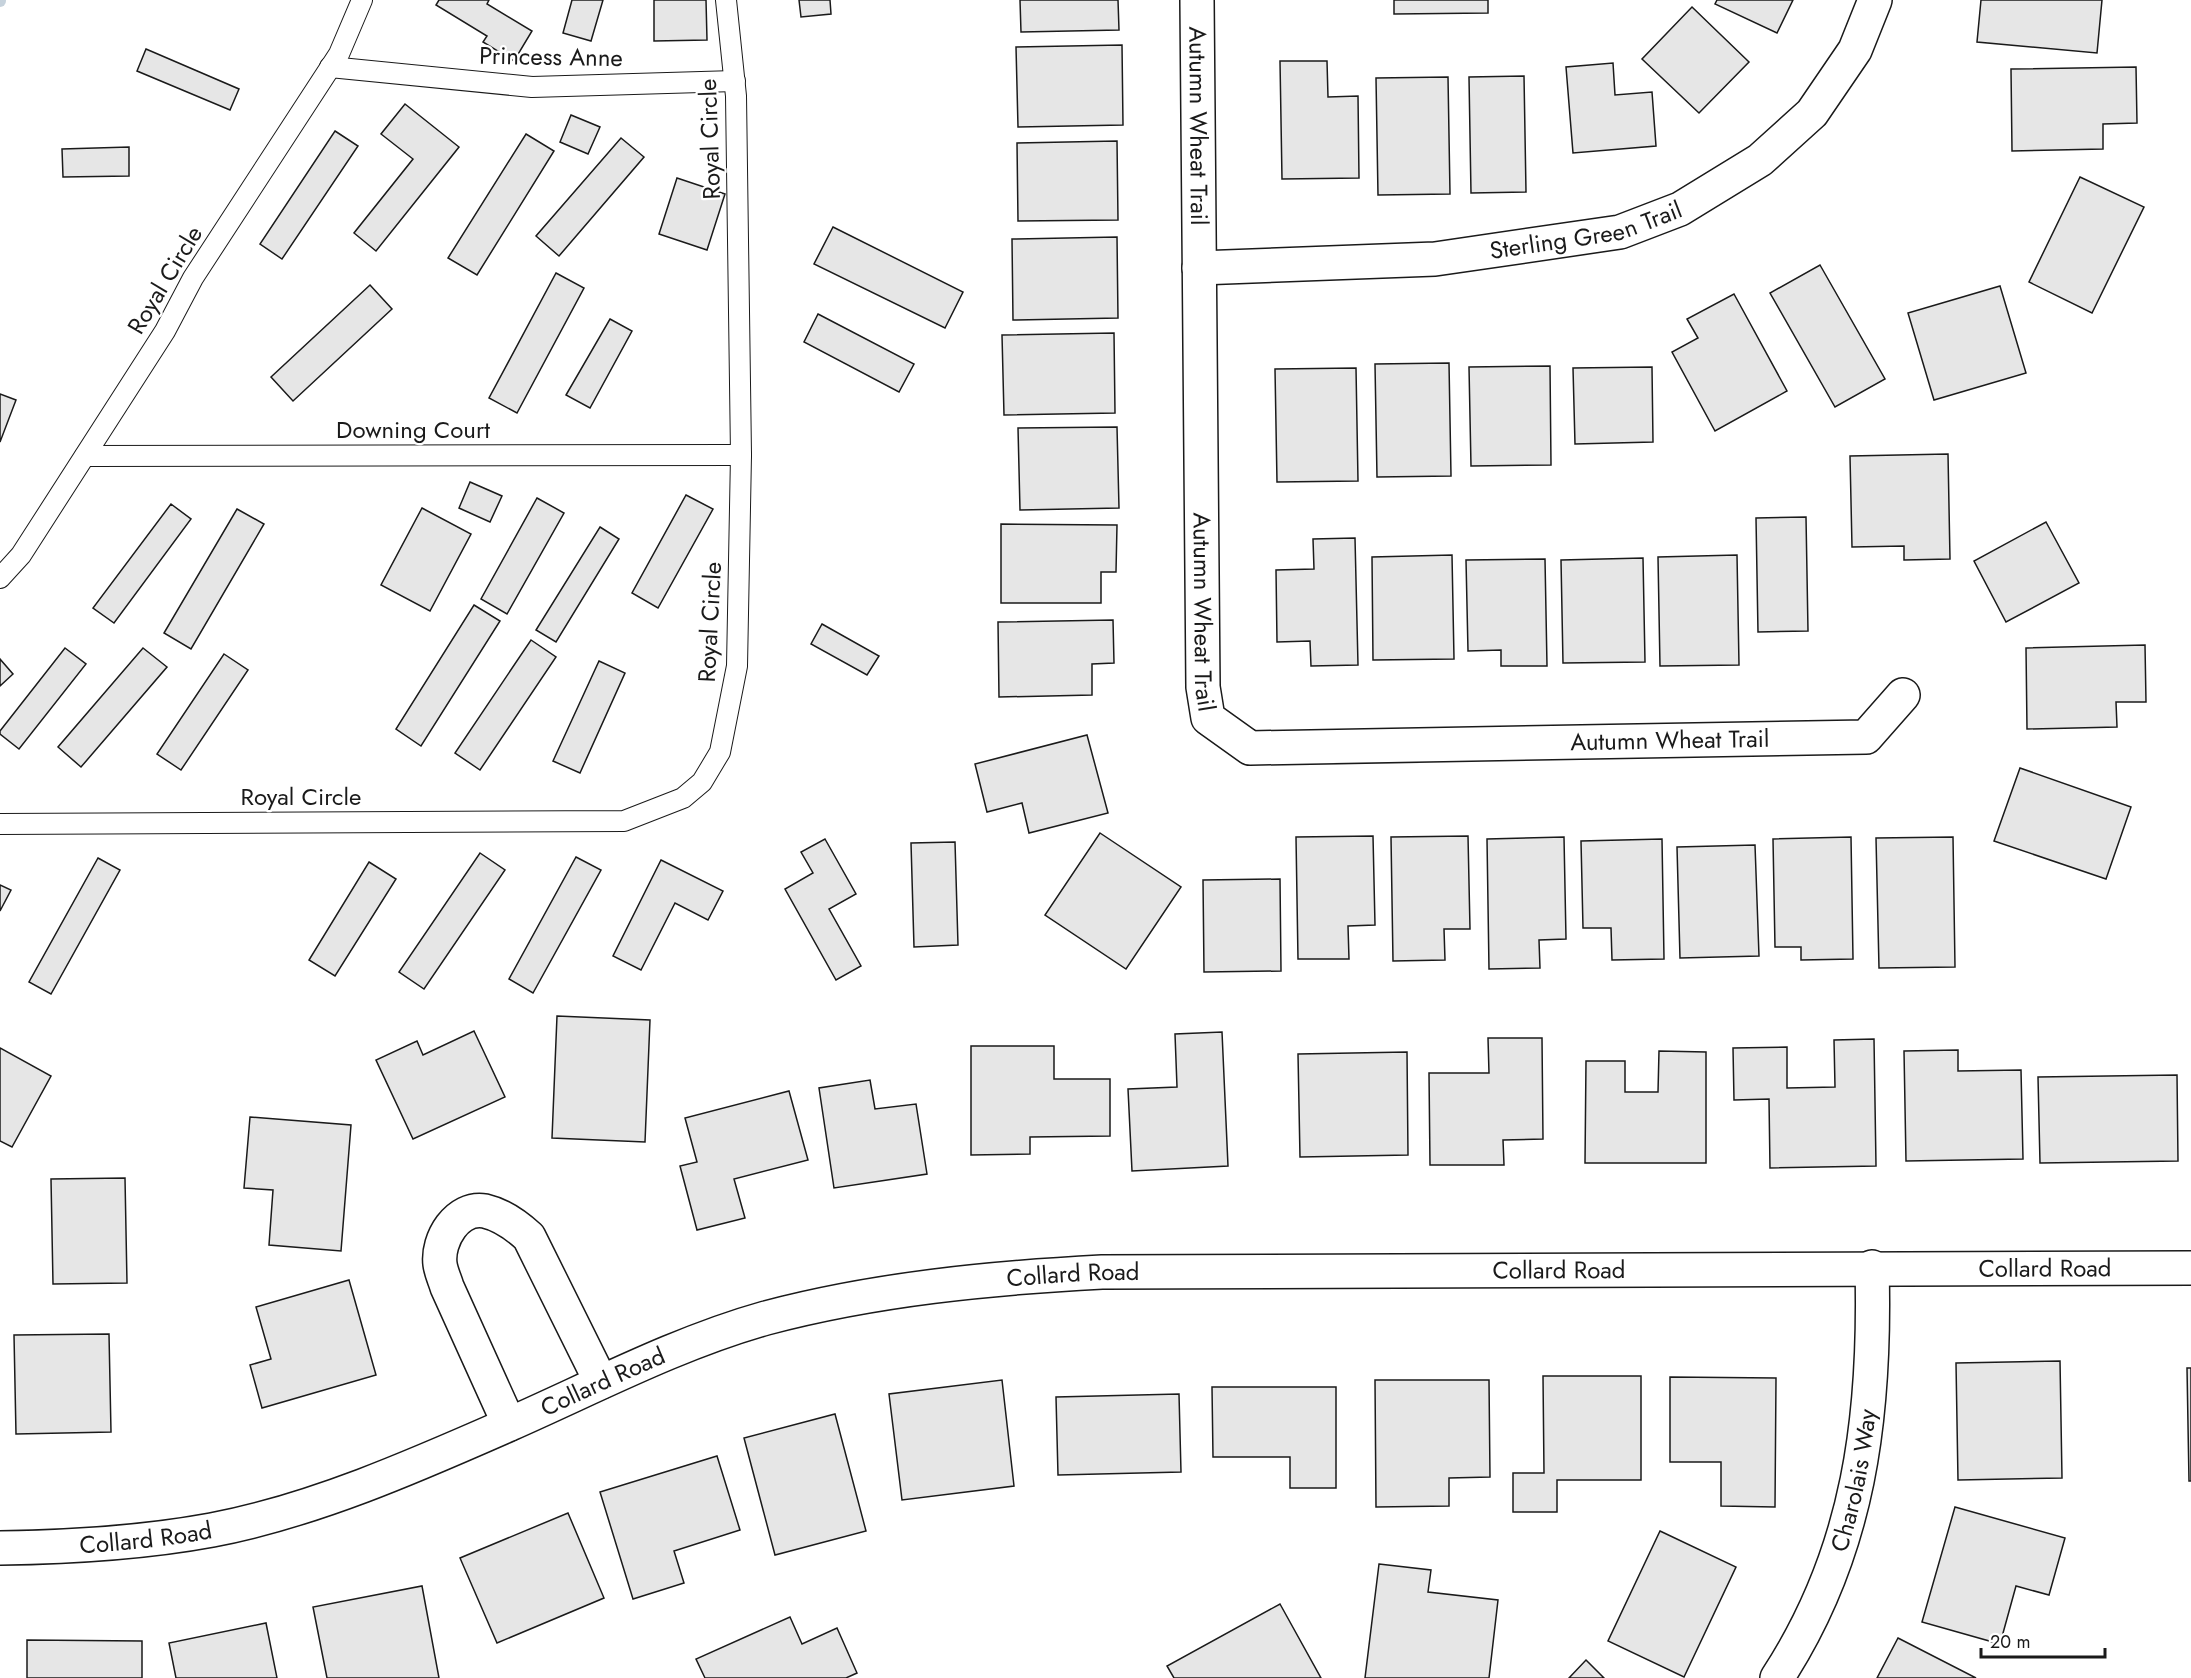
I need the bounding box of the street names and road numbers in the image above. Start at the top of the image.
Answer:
street label: Autumn Wheat Trail [1180,26,1217,226]
street label: Princess Anne [479,38,623,75]
street label: Royal Circle [690,78,729,200]
street label: Sterling Green Trail [1487,192,1687,268]
street label: Royal Circle [118,219,211,341]
street label: Downing Court [336,412,490,447]
street label: Autumn Wheat Trail [1184,512,1225,714]
street label: Royal Circle [689,561,730,683]
street label: Autumn Wheat Trail [1570,721,1770,759]
street label: Royal Circle [241,779,361,814]
street label: Collard Road [1978,1250,2112,1286]
street label: Collard Road [1492,1252,1626,1288]
street label: Collard Road [1005,1254,1140,1295]
street label: Collard Road [535,1338,670,1425]
street label: Charolais Way [1821,1407,1885,1556]
street label: Collard Road [78,1512,215,1562]

